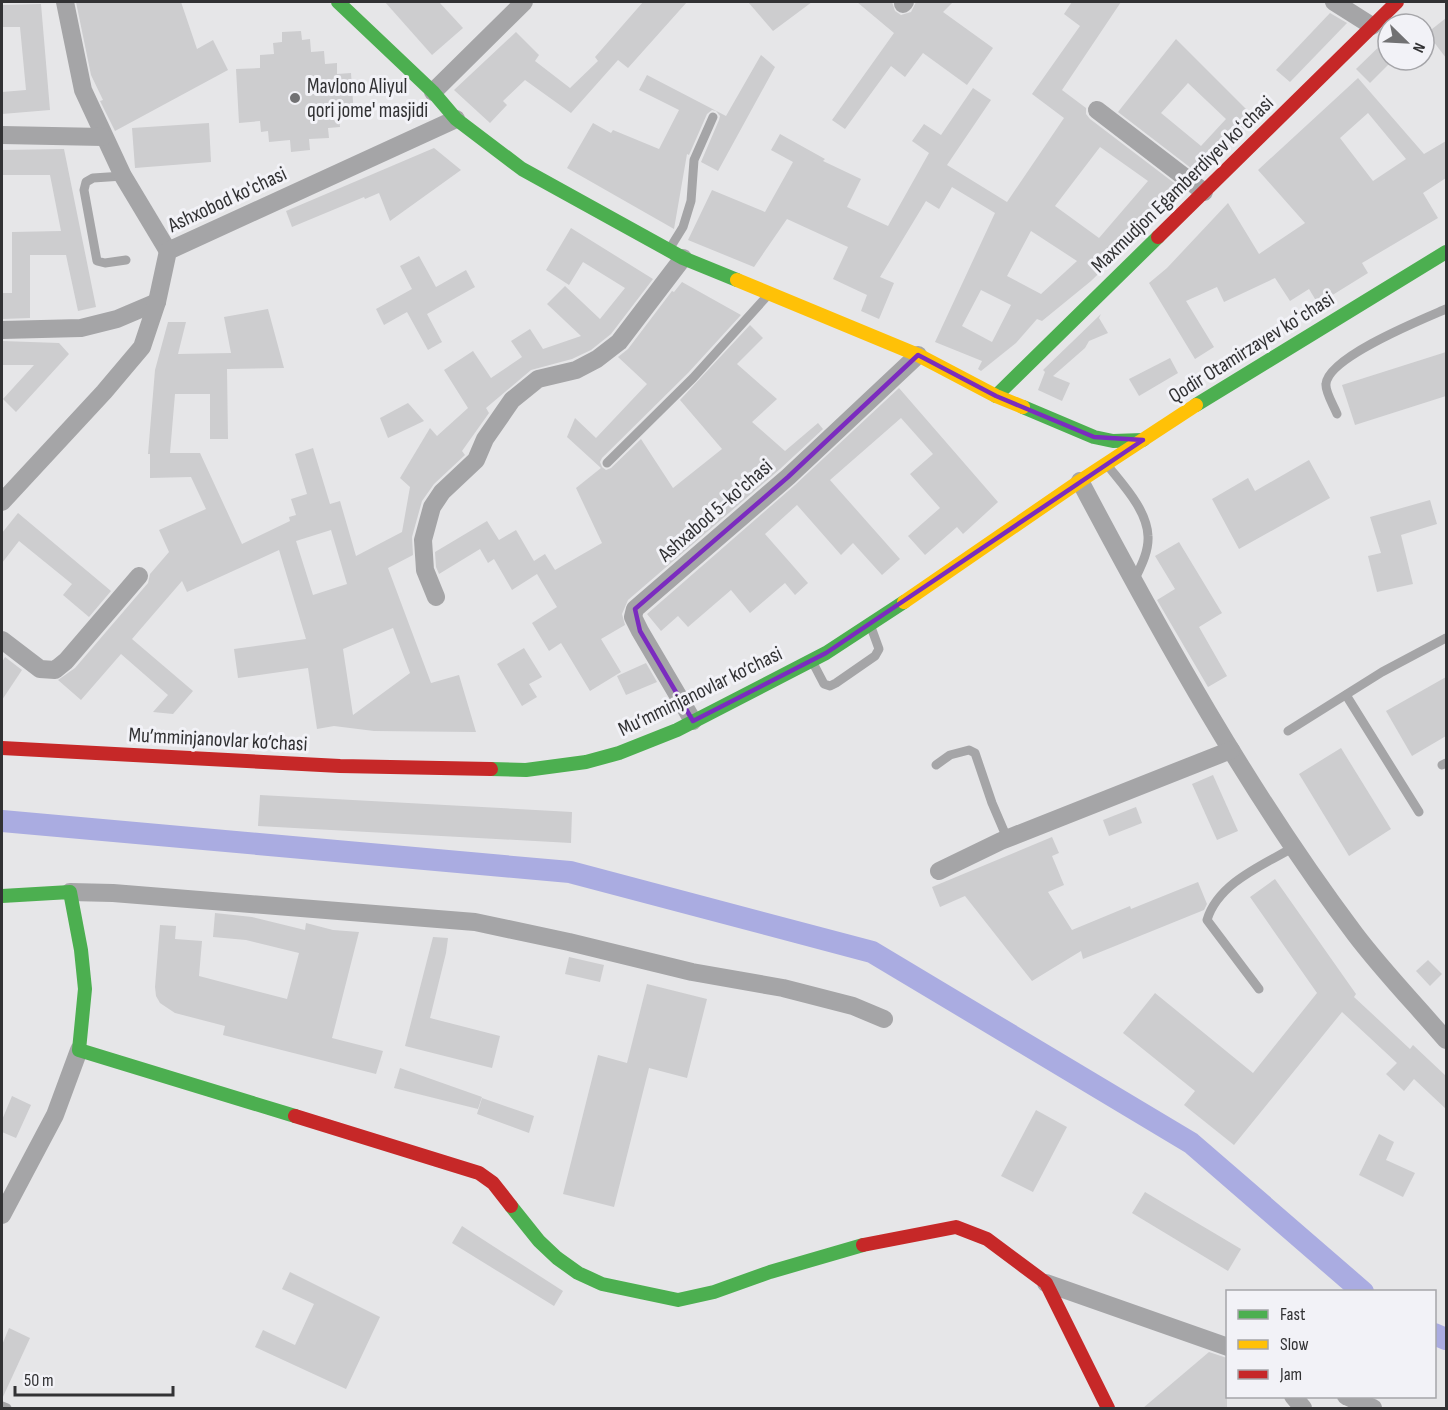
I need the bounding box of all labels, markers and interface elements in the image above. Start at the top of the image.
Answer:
north arrow [1376,12,1436,72]
text: N [1408,40,1429,55]
place label: Mavlono Aliyul qori jome' masjidi [307,74,428,123]
marker: Mavlono Aliyul qori jome' masjidi [288,91,302,105]
street label: Maxmudjon Egamberdiyev koʻchasi [1086,91,1279,278]
street label: Ashxobod ko'chasi [163,161,290,238]
street label: Qodir Otamirzayev koʻchasi [1164,286,1339,408]
street label: Ashxabod 5-ko'chasi [652,454,778,568]
street label: Mu’mminjanovlar ko‘chasi [614,641,786,742]
street label: Mu’mminjanovlar ko‘chasi [128,722,308,757]
legend [1226,1290,1436,1398]
text: Fast [1280,1304,1306,1325]
text: Slow [1280,1334,1309,1355]
scale bar [15,1359,172,1397]
text: Jam [1279,1364,1302,1385]
text: 50 m [24,1370,54,1391]

